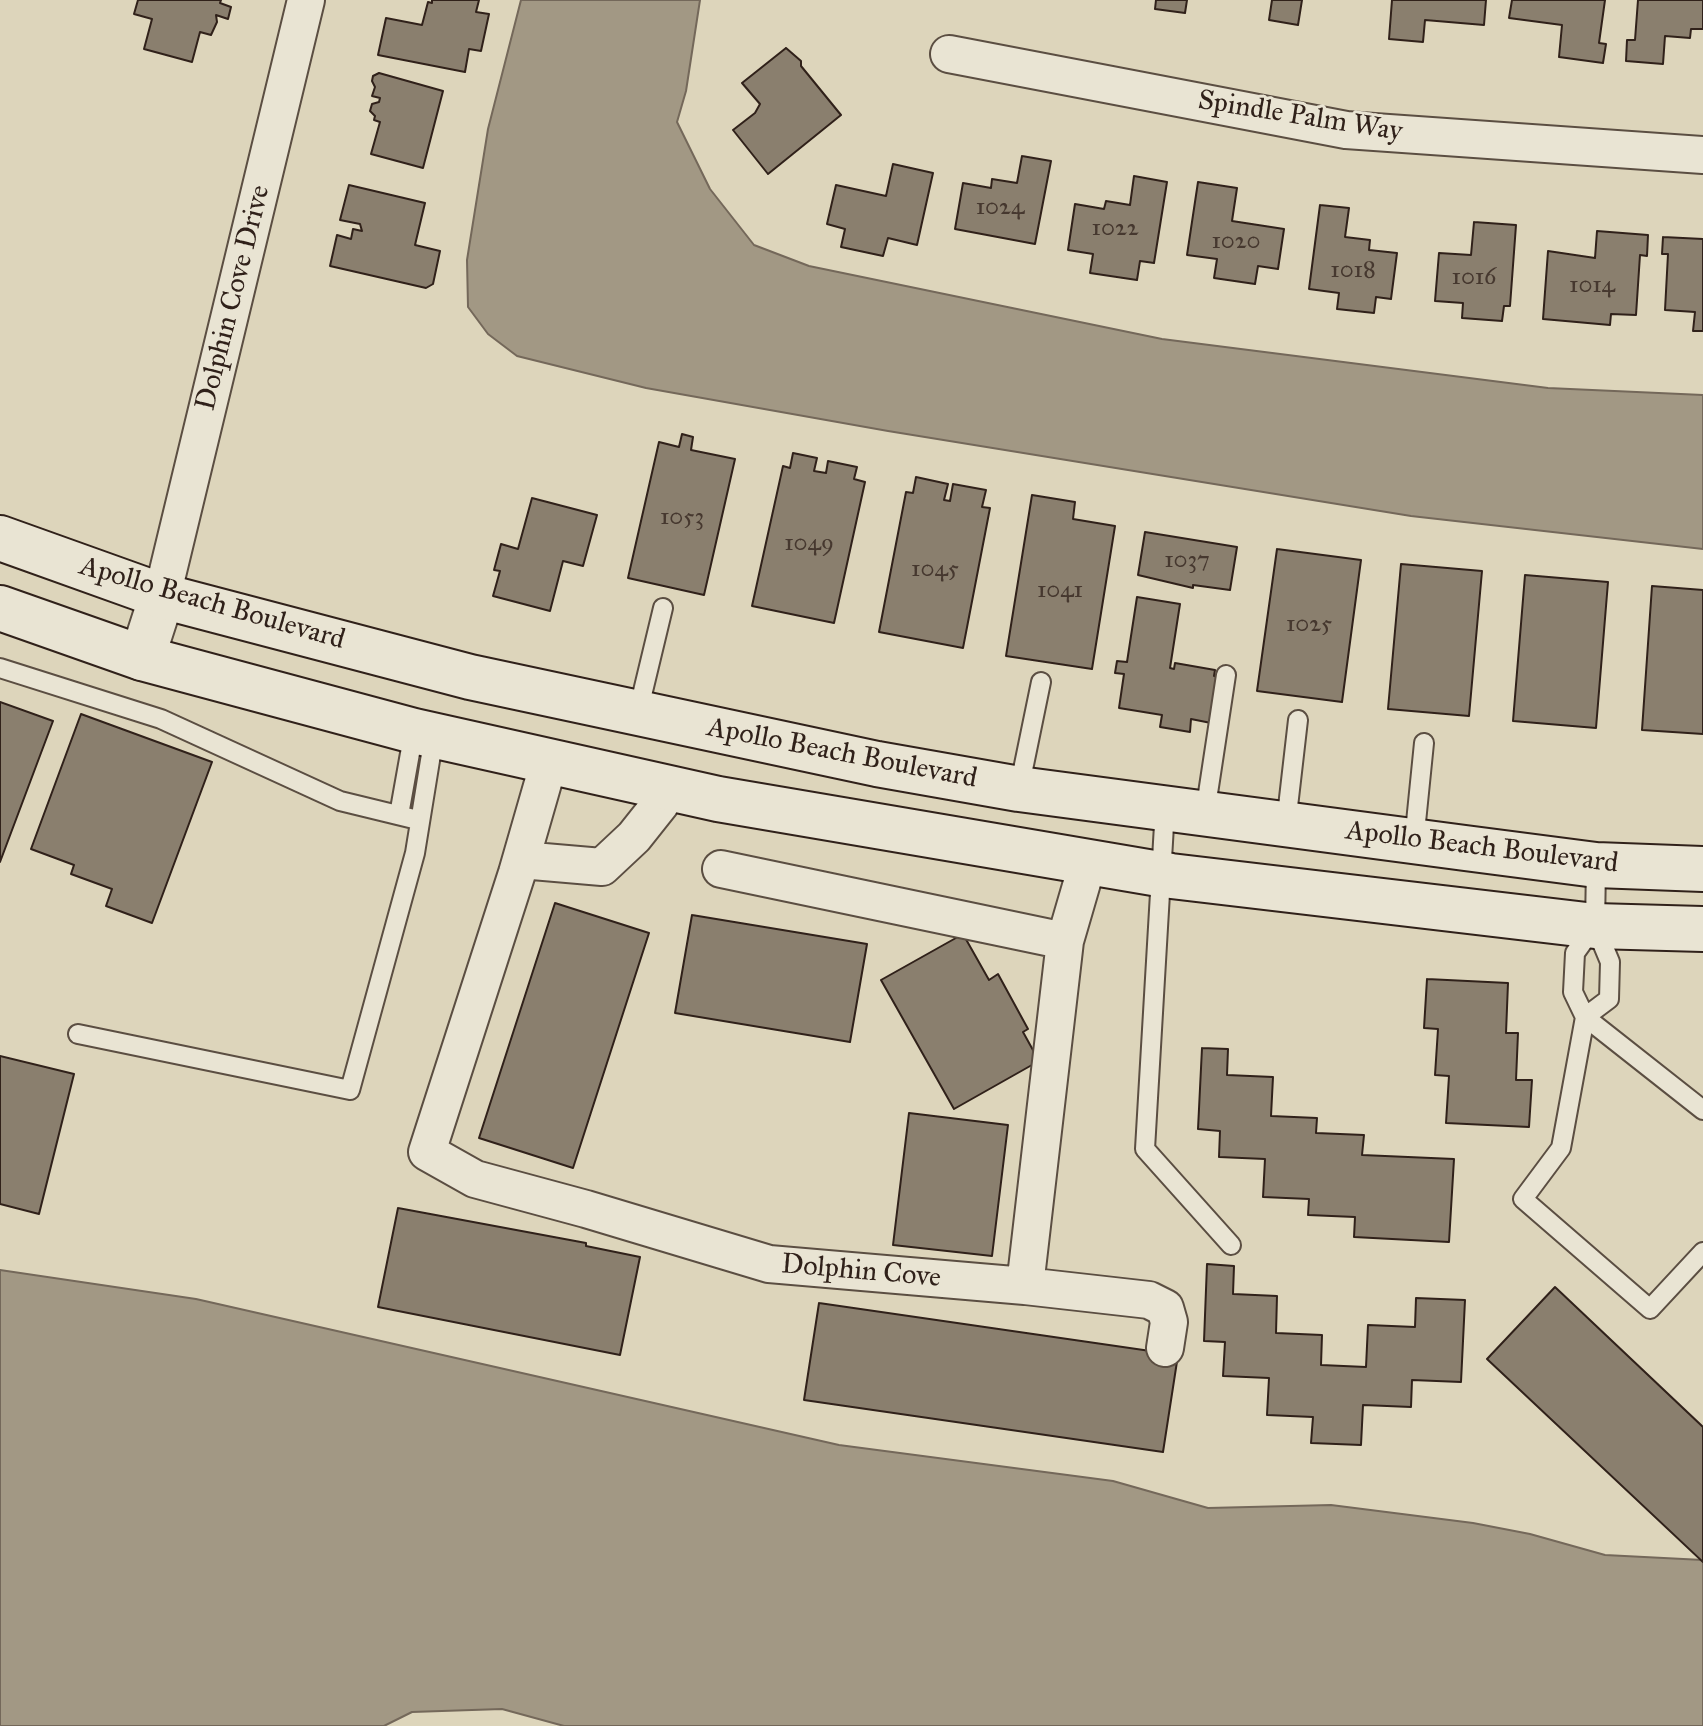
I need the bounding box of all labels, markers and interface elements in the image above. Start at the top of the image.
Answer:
street label: Spindle Palm Way [1195,84,1405,150]
street label: Dolphin Cove Drive [190,182,278,414]
house number: 1024 [976,194,1024,222]
house number: 1022 [1092,215,1138,243]
house number: 1020 [1211,228,1261,256]
house number: 1018 [1330,257,1376,285]
house number: 1016 [1452,264,1496,292]
house number: 1014 [1569,272,1615,300]
house number: 1053 [660,504,704,532]
house number: 1049 [784,530,834,558]
house number: 1037 [1164,547,1210,575]
street label: Apollo Beach Boulevard [76,550,348,658]
house number: 1045 [911,556,959,584]
house number: 1041 [1037,577,1083,605]
house number: 1025 [1286,611,1332,639]
street label: Apollo Beach Boulevard [704,711,980,797]
street label: Apollo Beach Boulevard [1344,815,1620,881]
street label: Dolphin Cove [780,1248,942,1296]

